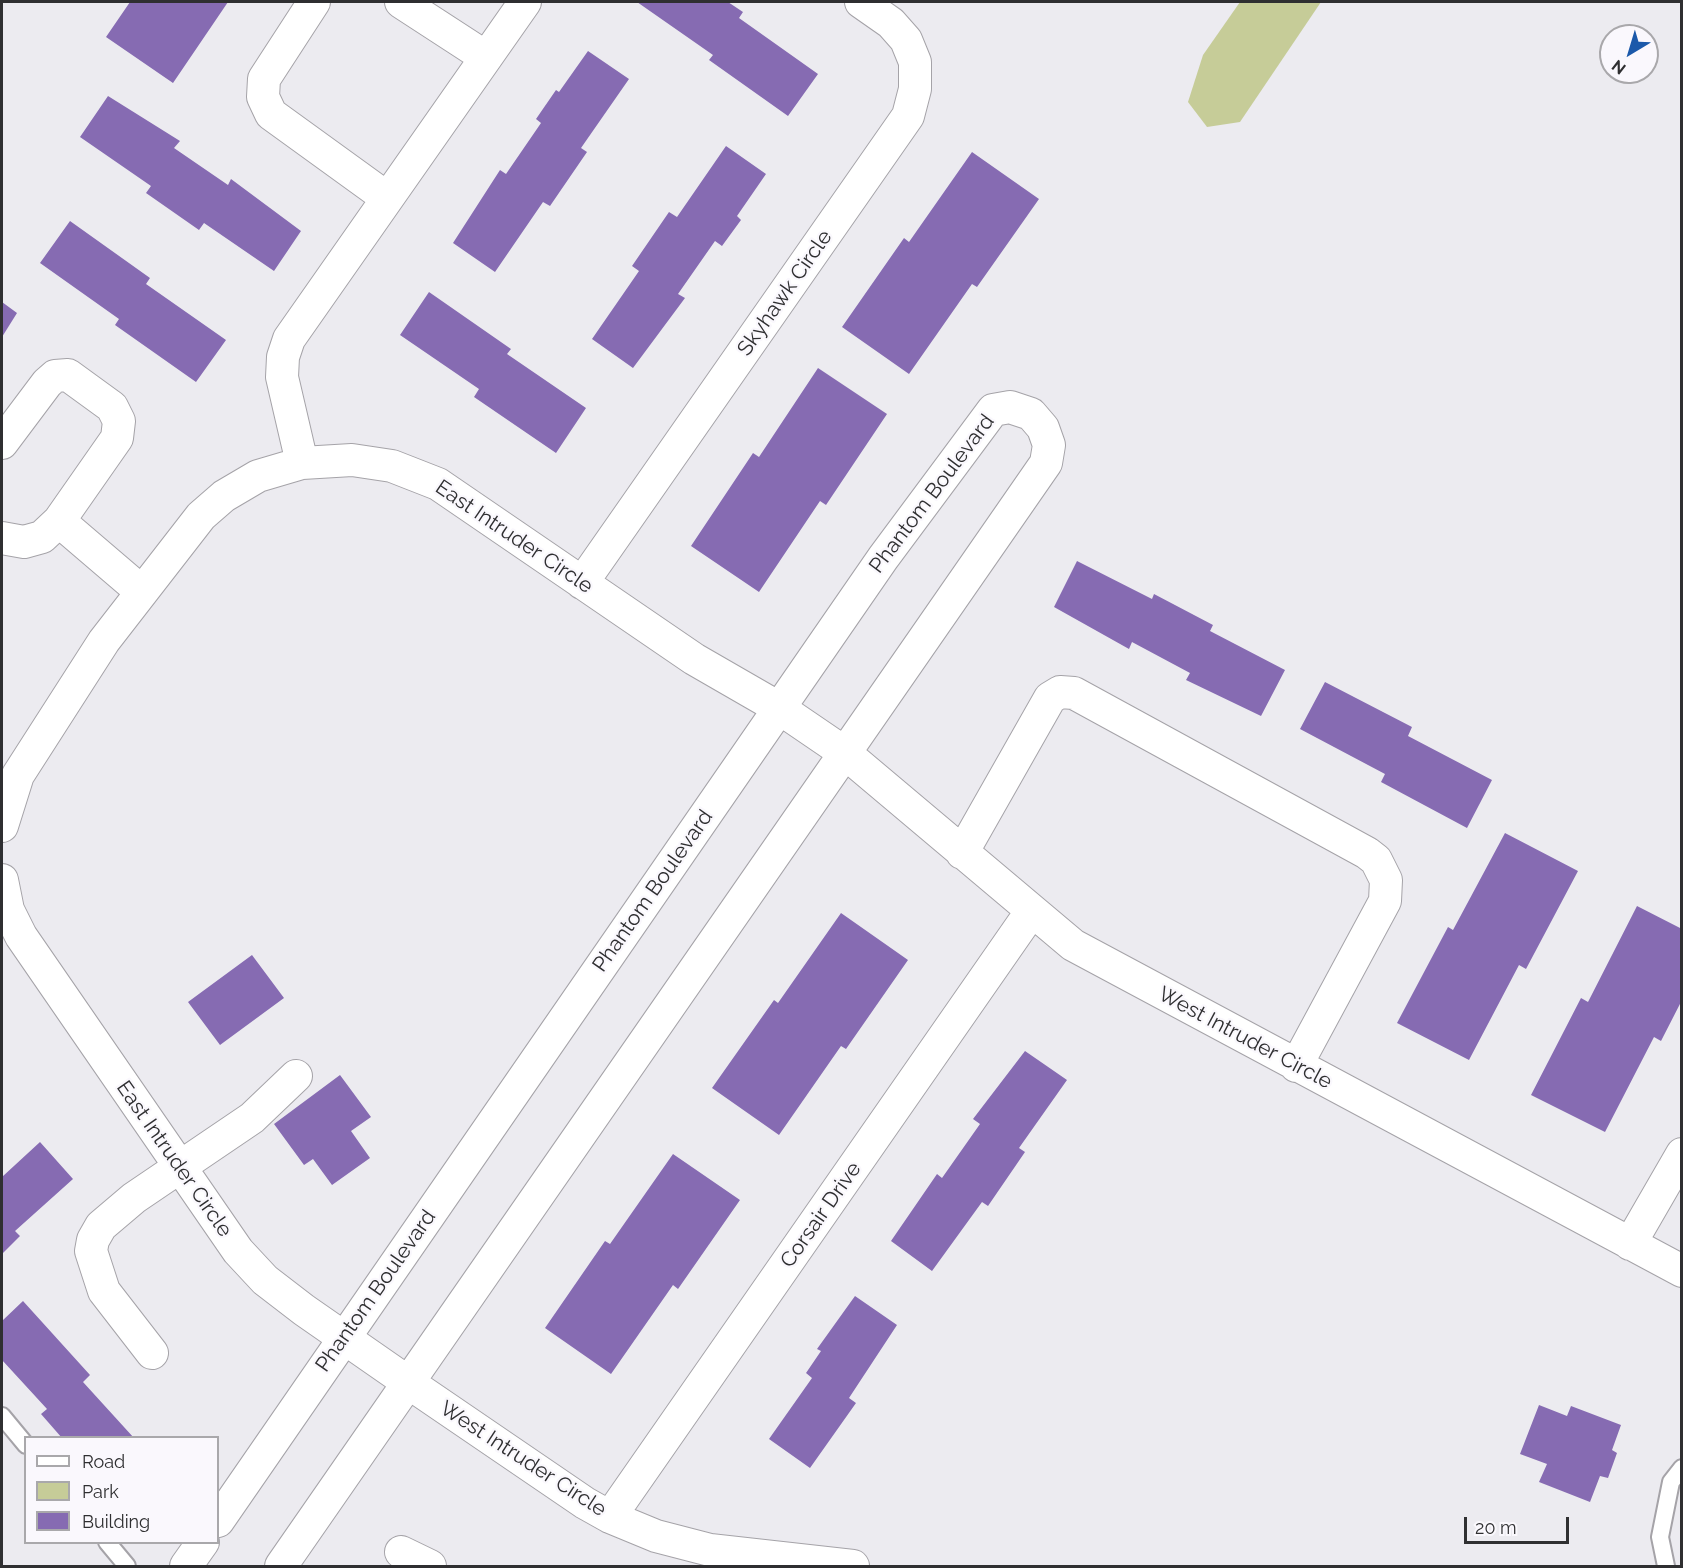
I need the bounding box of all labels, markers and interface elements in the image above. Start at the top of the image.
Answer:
north arrow [1599,24,1659,84]
text: N [1608,56,1630,78]
street label: Skyhawk Circle [732,225,838,361]
street label: Phantom Boulevard [864,410,1000,578]
street label: East Intruder Circle [430,475,598,599]
street label: Phantom Boulevard [588,805,718,977]
street label: West Intruder Circle [1154,981,1336,1095]
street label: East Intruder Circle [111,1076,237,1242]
street label: Corsair Drive [775,1157,867,1273]
street label: Phantom Boulevard [311,1205,441,1377]
street label: West Intruder Circle [435,1396,611,1522]
legend [24,1436,219,1544]
text: Road [82,1451,125,1472]
text: Park [82,1481,119,1502]
scale bar [1467,1505,1572,1543]
text: Building [82,1511,150,1532]
text: 20 m [1475,1517,1517,1538]

